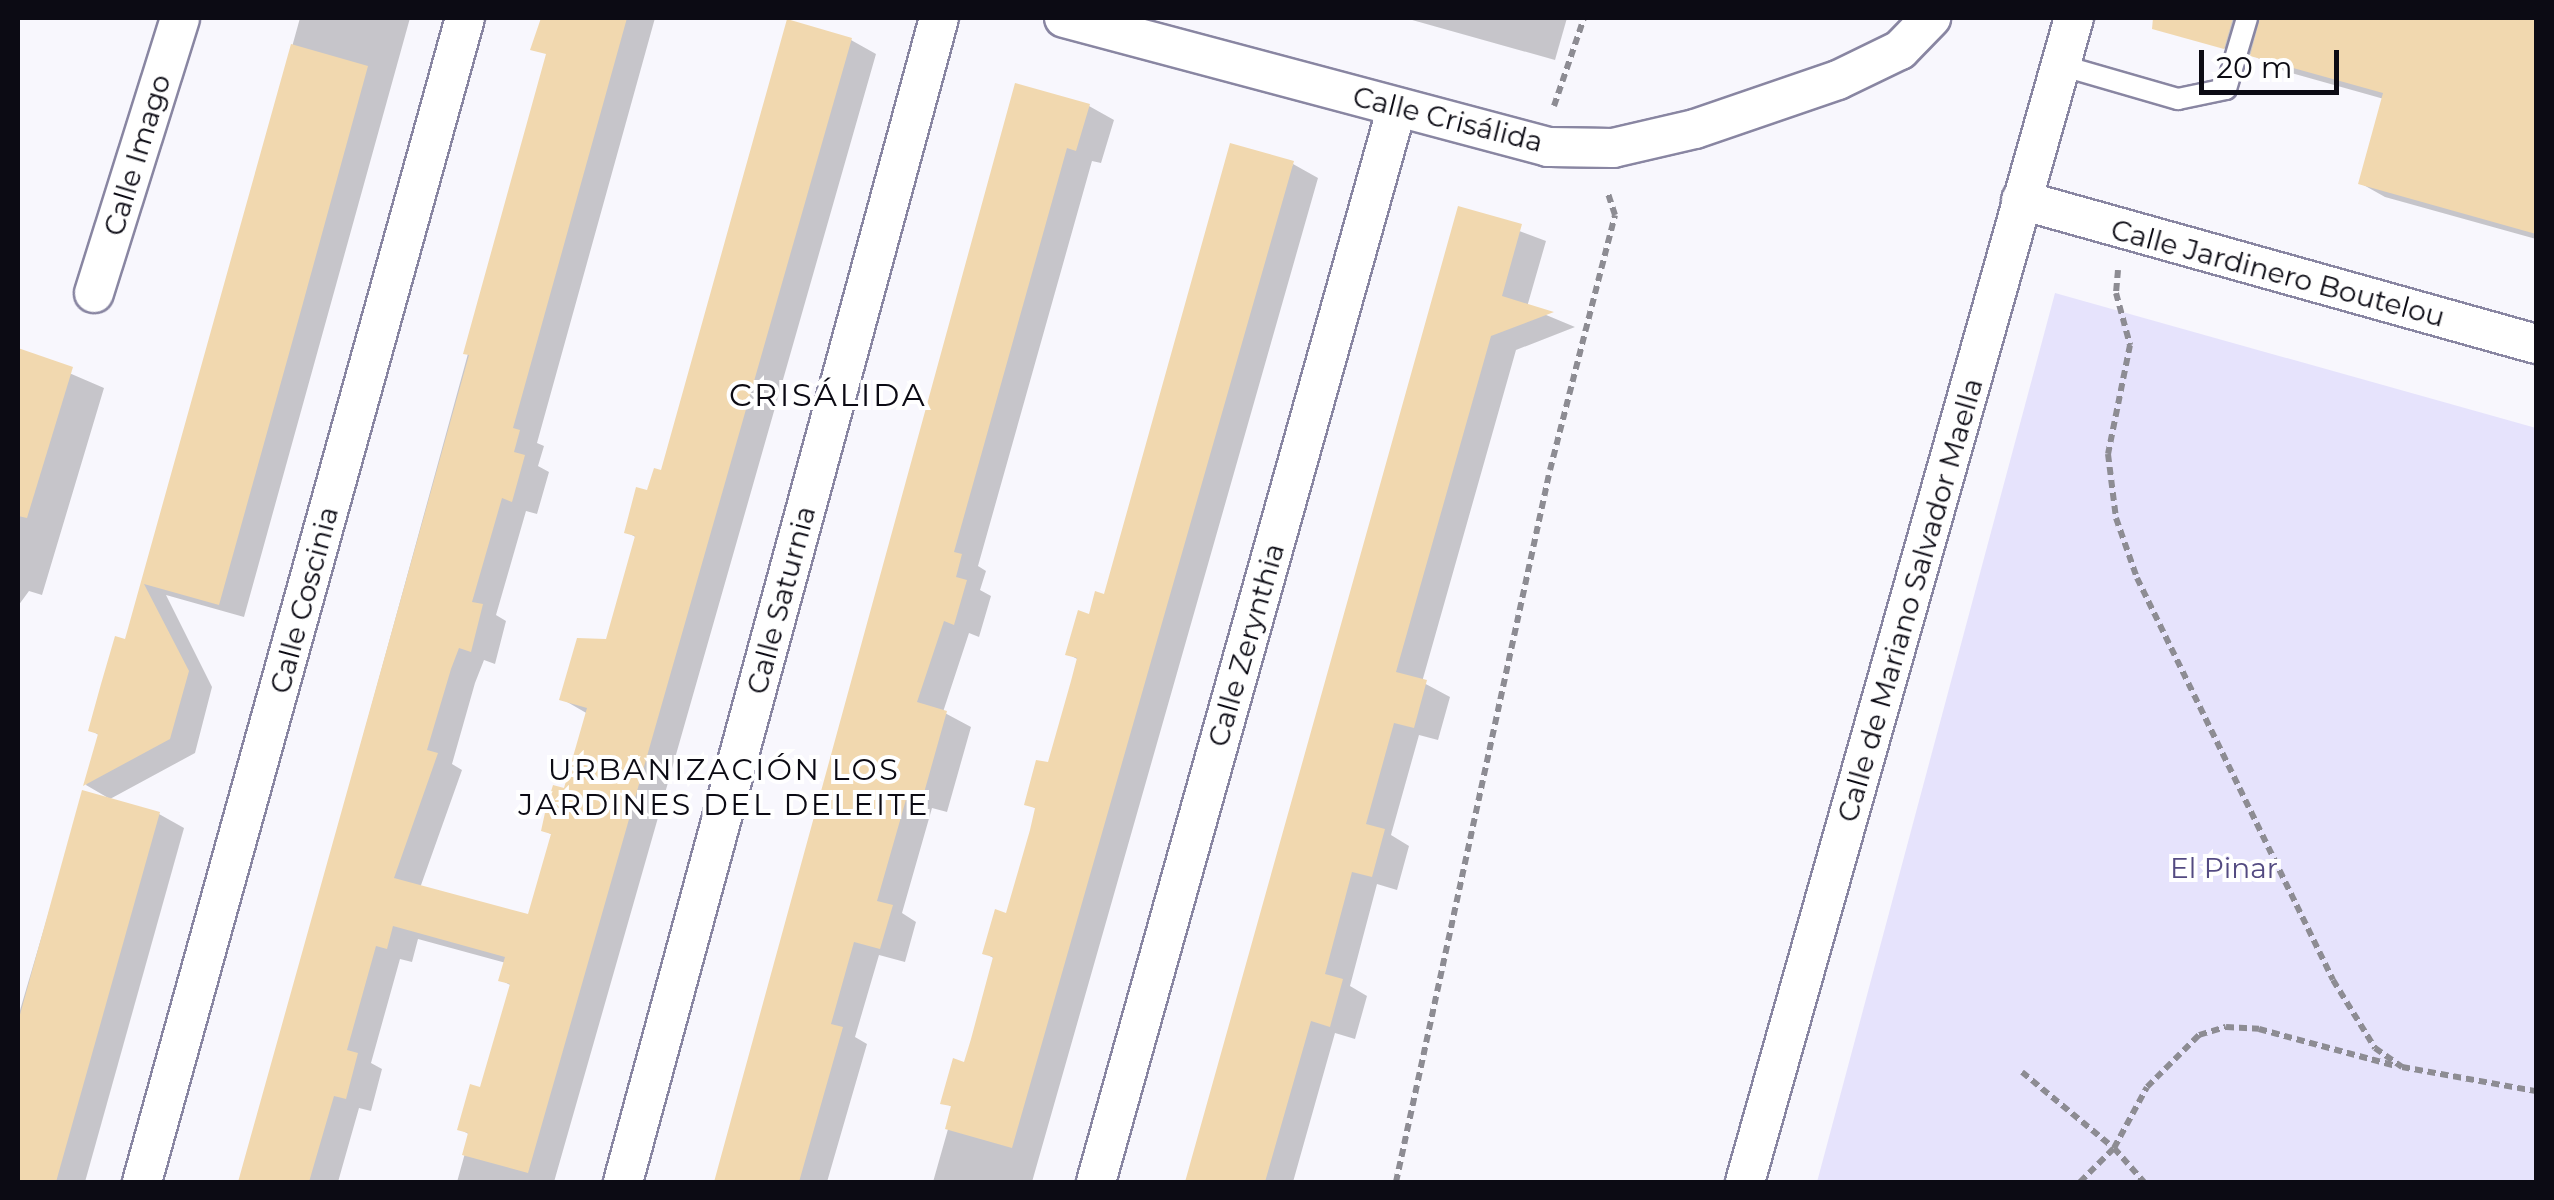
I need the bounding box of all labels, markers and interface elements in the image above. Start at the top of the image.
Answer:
scale bar [2204,30,2344,92]
text: 20 m [2216,49,2293,86]
street label: Calle Imago [97,70,177,240]
street label: Calle Crisálida [1350,79,1546,159]
street label: Calle Jardinero Boutelou [2107,212,2449,334]
street label: Calle de Mariano Salvador Maella [1830,374,1990,826]
district label: CRISÁLIDA [729,376,927,414]
street label: Calle Saturnia [740,502,822,698]
street label: Calle Coscinia [263,503,345,697]
street label: Calle Zerynthia [1201,540,1291,750]
district label: URBANIZACIÓN LOS JARDINES DEL DELEITE [518,752,930,822]
park label: El Pinar [2170,851,2278,885]

